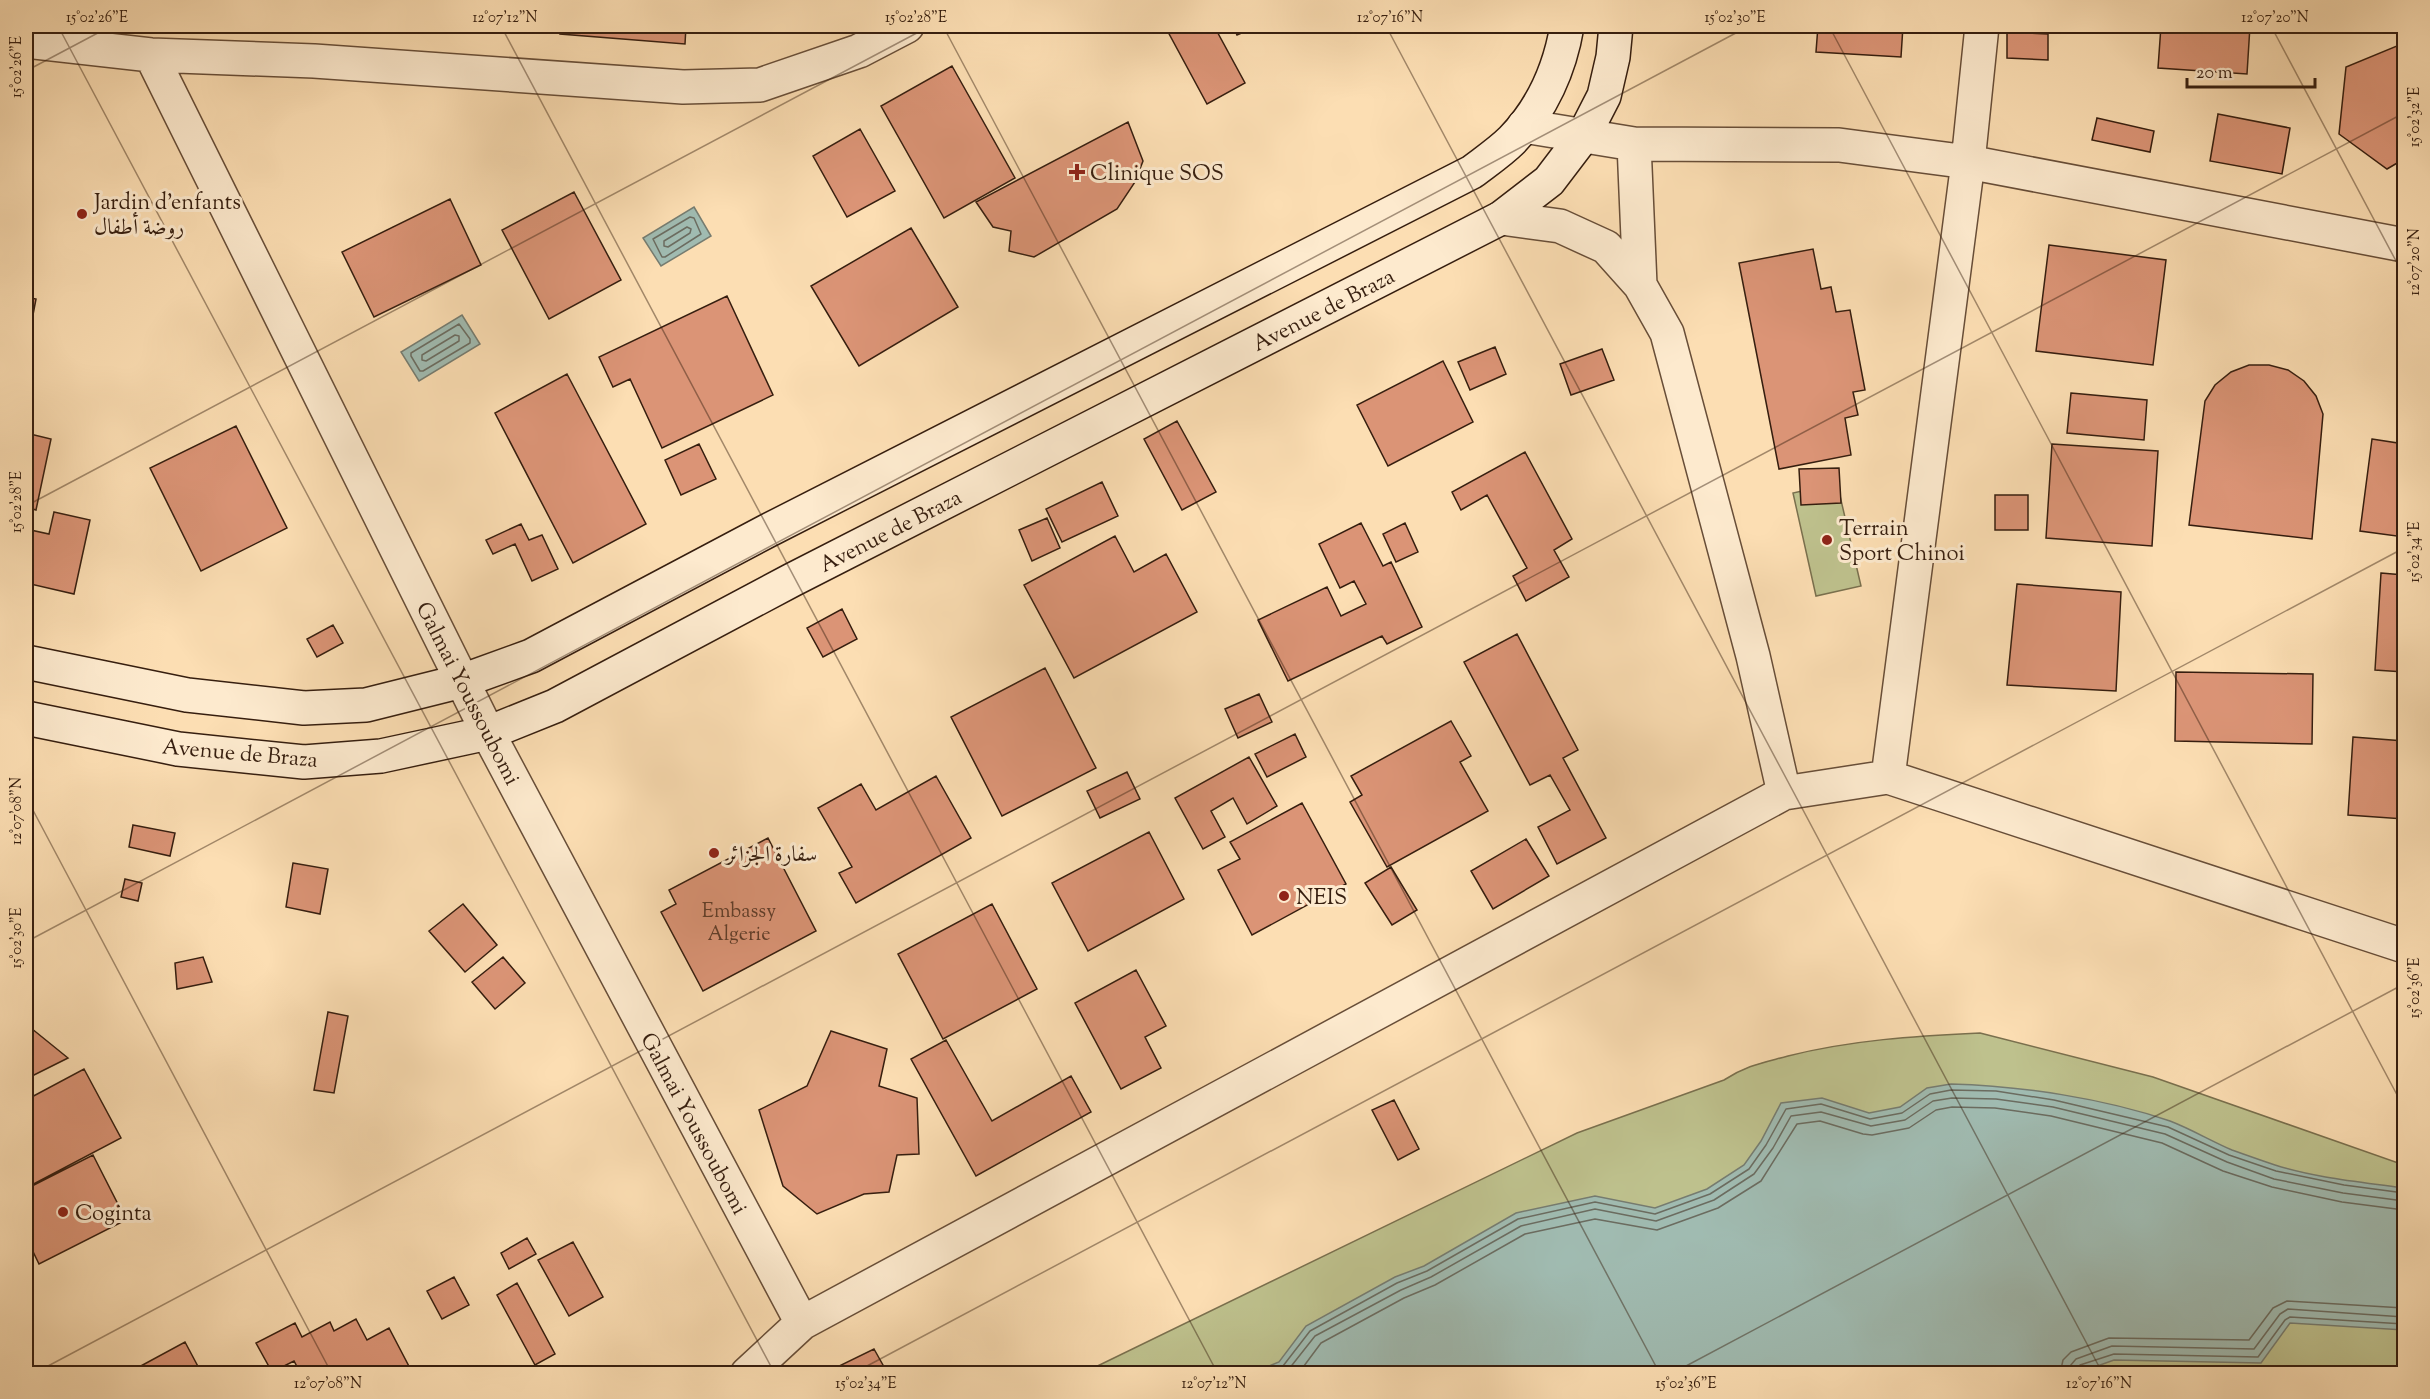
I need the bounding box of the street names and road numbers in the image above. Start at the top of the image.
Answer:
street label: Avenue de Braza [1248,262,1401,361]
street label: Avenue de Braza [815,483,968,582]
street label: Galmai Youssoubomi [406,597,526,792]
street label: Avenue de Braza [161,732,319,778]
street label: Galmai Youssoubomi [631,1028,754,1221]

